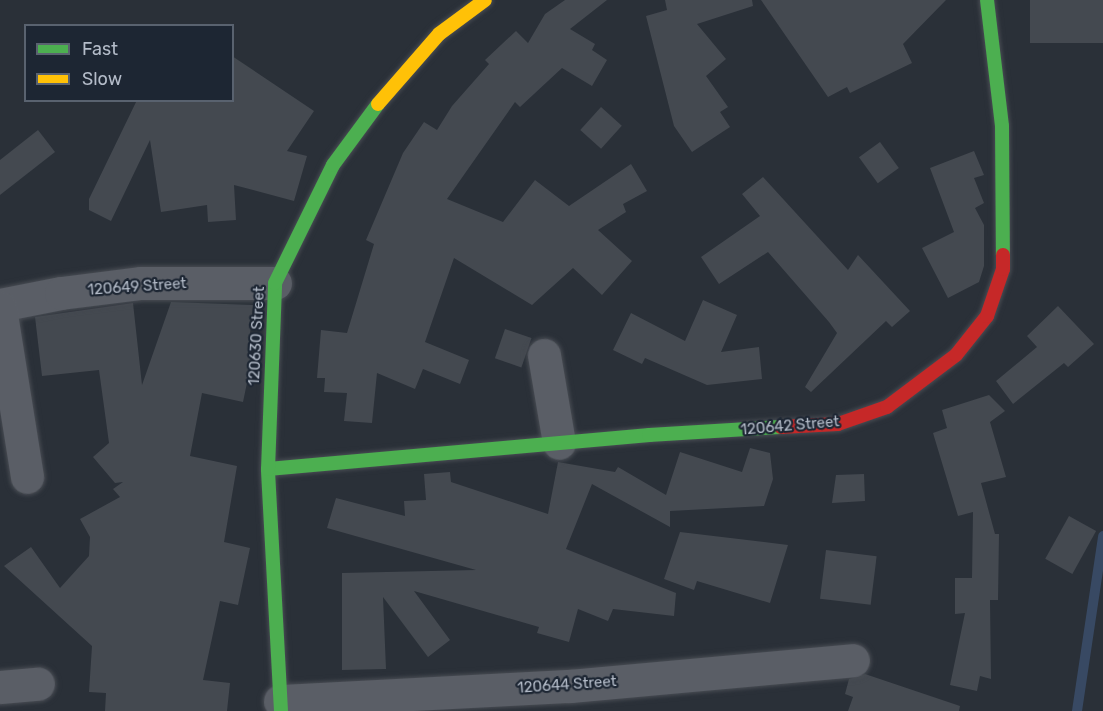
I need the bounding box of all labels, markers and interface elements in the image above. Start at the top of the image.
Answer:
legend [24,24,234,102]
text: Fast [82,38,118,60]
text: Slow [82,68,122,90]
street label: 120649 Street [87,275,187,299]
street label: 120630 Street [245,286,269,386]
street label: 120642 Street [740,413,840,439]
street label: 120644 Street [517,673,617,697]

